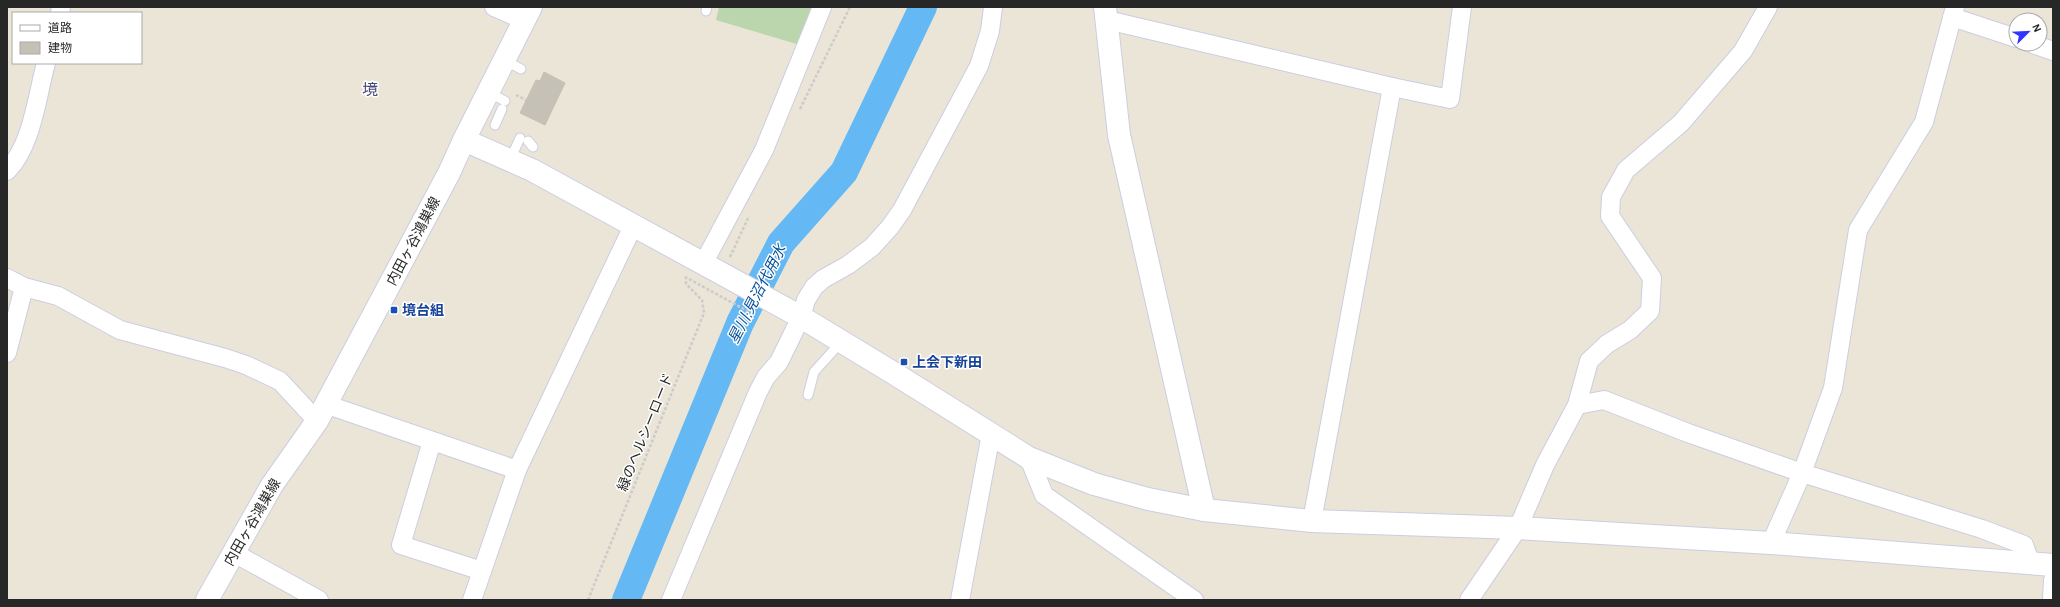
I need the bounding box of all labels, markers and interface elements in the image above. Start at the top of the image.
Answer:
legend [12,12,142,64]
north arrow [2008,12,2048,52]
text: 道路 [48,21,72,34]
text: N [2030,22,2043,34]
text: 建物 [48,41,72,54]
district label: 境 [362,82,378,98]
street label: 内田ヶ谷鴻巣線 [384,194,443,288]
water label: 星川;見沼代用水 [725,240,790,346]
place label: 境台組 [402,303,444,318]
marker: 境台組 [389,305,399,315]
place label: 上会下新田 [912,355,982,370]
marker: 上会下新田 [899,357,909,367]
street label: 緑のヘルシーロード [615,371,676,493]
street label: 内田ヶ谷鴻巣線 [221,476,283,568]

